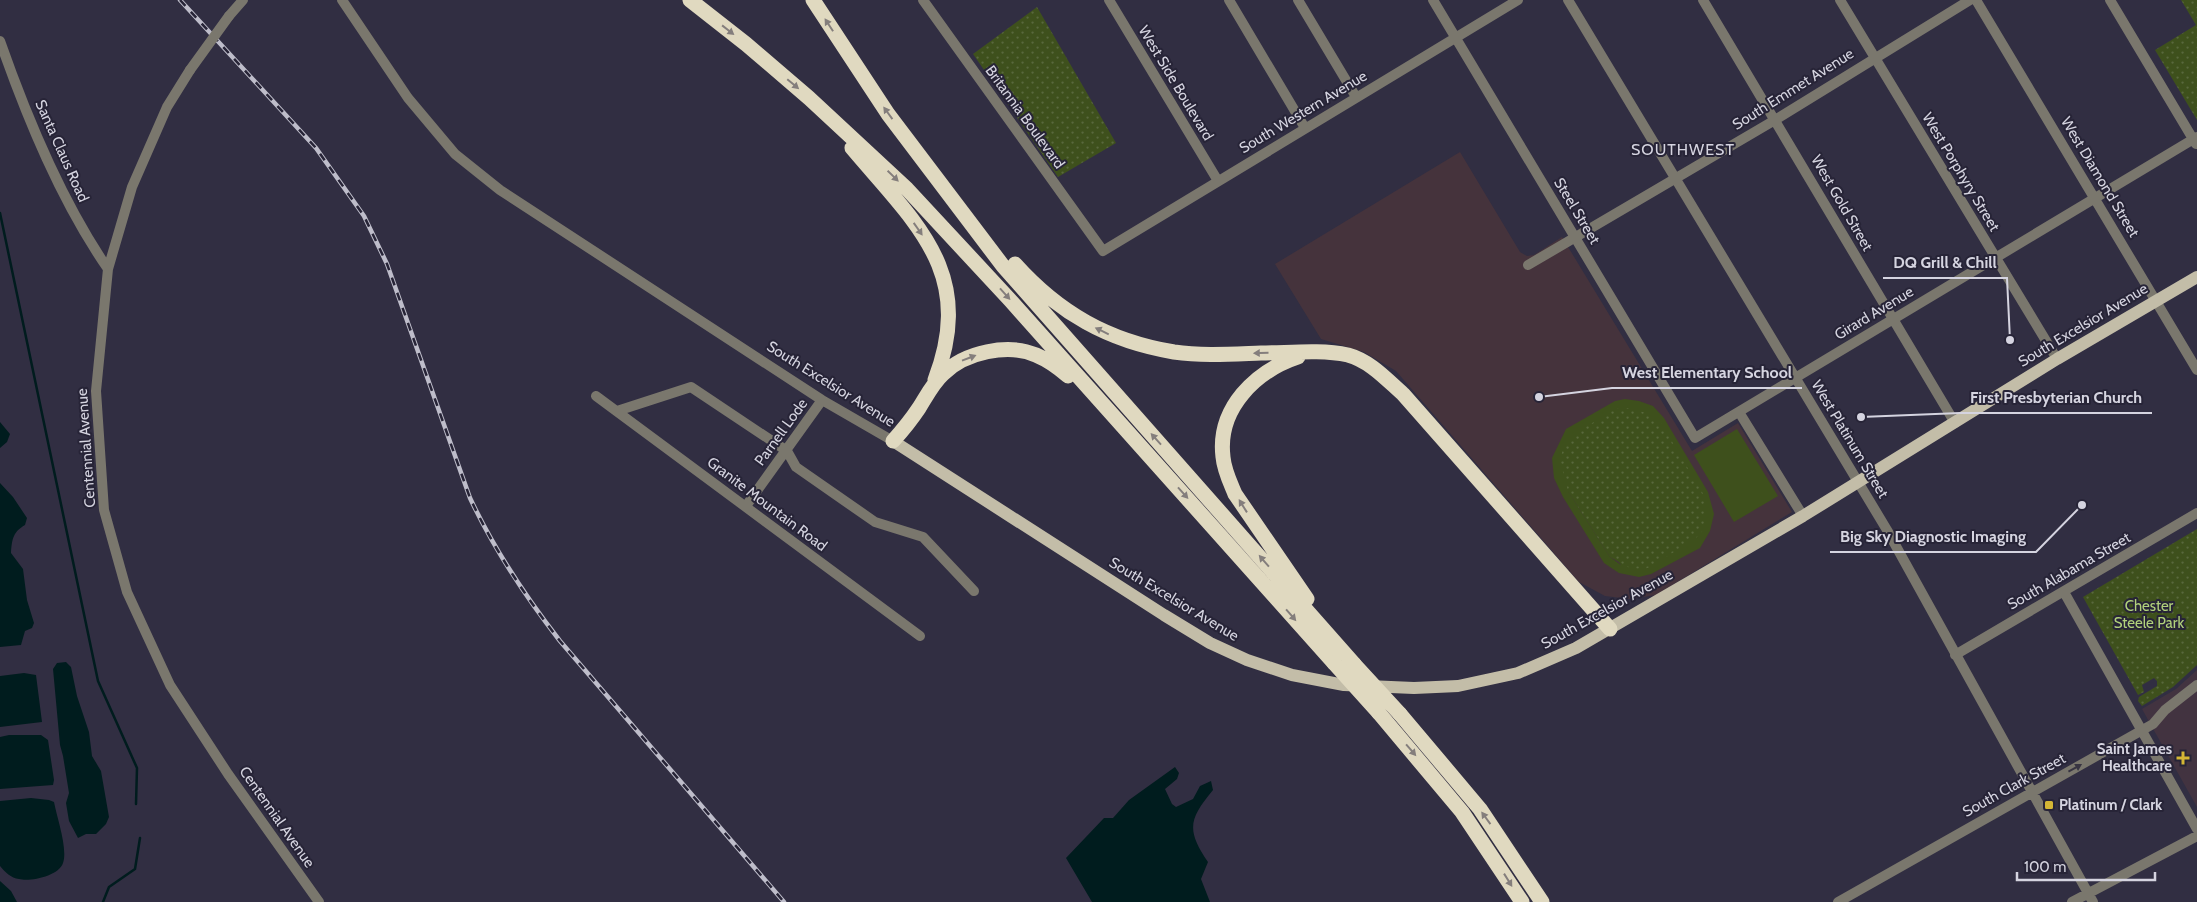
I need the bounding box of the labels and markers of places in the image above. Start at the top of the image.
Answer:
callout: DQ Grill & Chill [1883,247,2007,278]
callout: West Elementary School [1612,357,1802,388]
callout: First Presbyterian Church [1960,382,2152,413]
callout: Big Sky Diagnostic Imaging [1830,521,2036,552]
place label: Saint James Healthcare [2097,740,2172,775]
marker: Saint James Healthcare [2176,751,2190,765]
place label: Platinum / Clark [2059,796,2163,814]
marker: Platinum / Clark [2043,799,2055,811]

